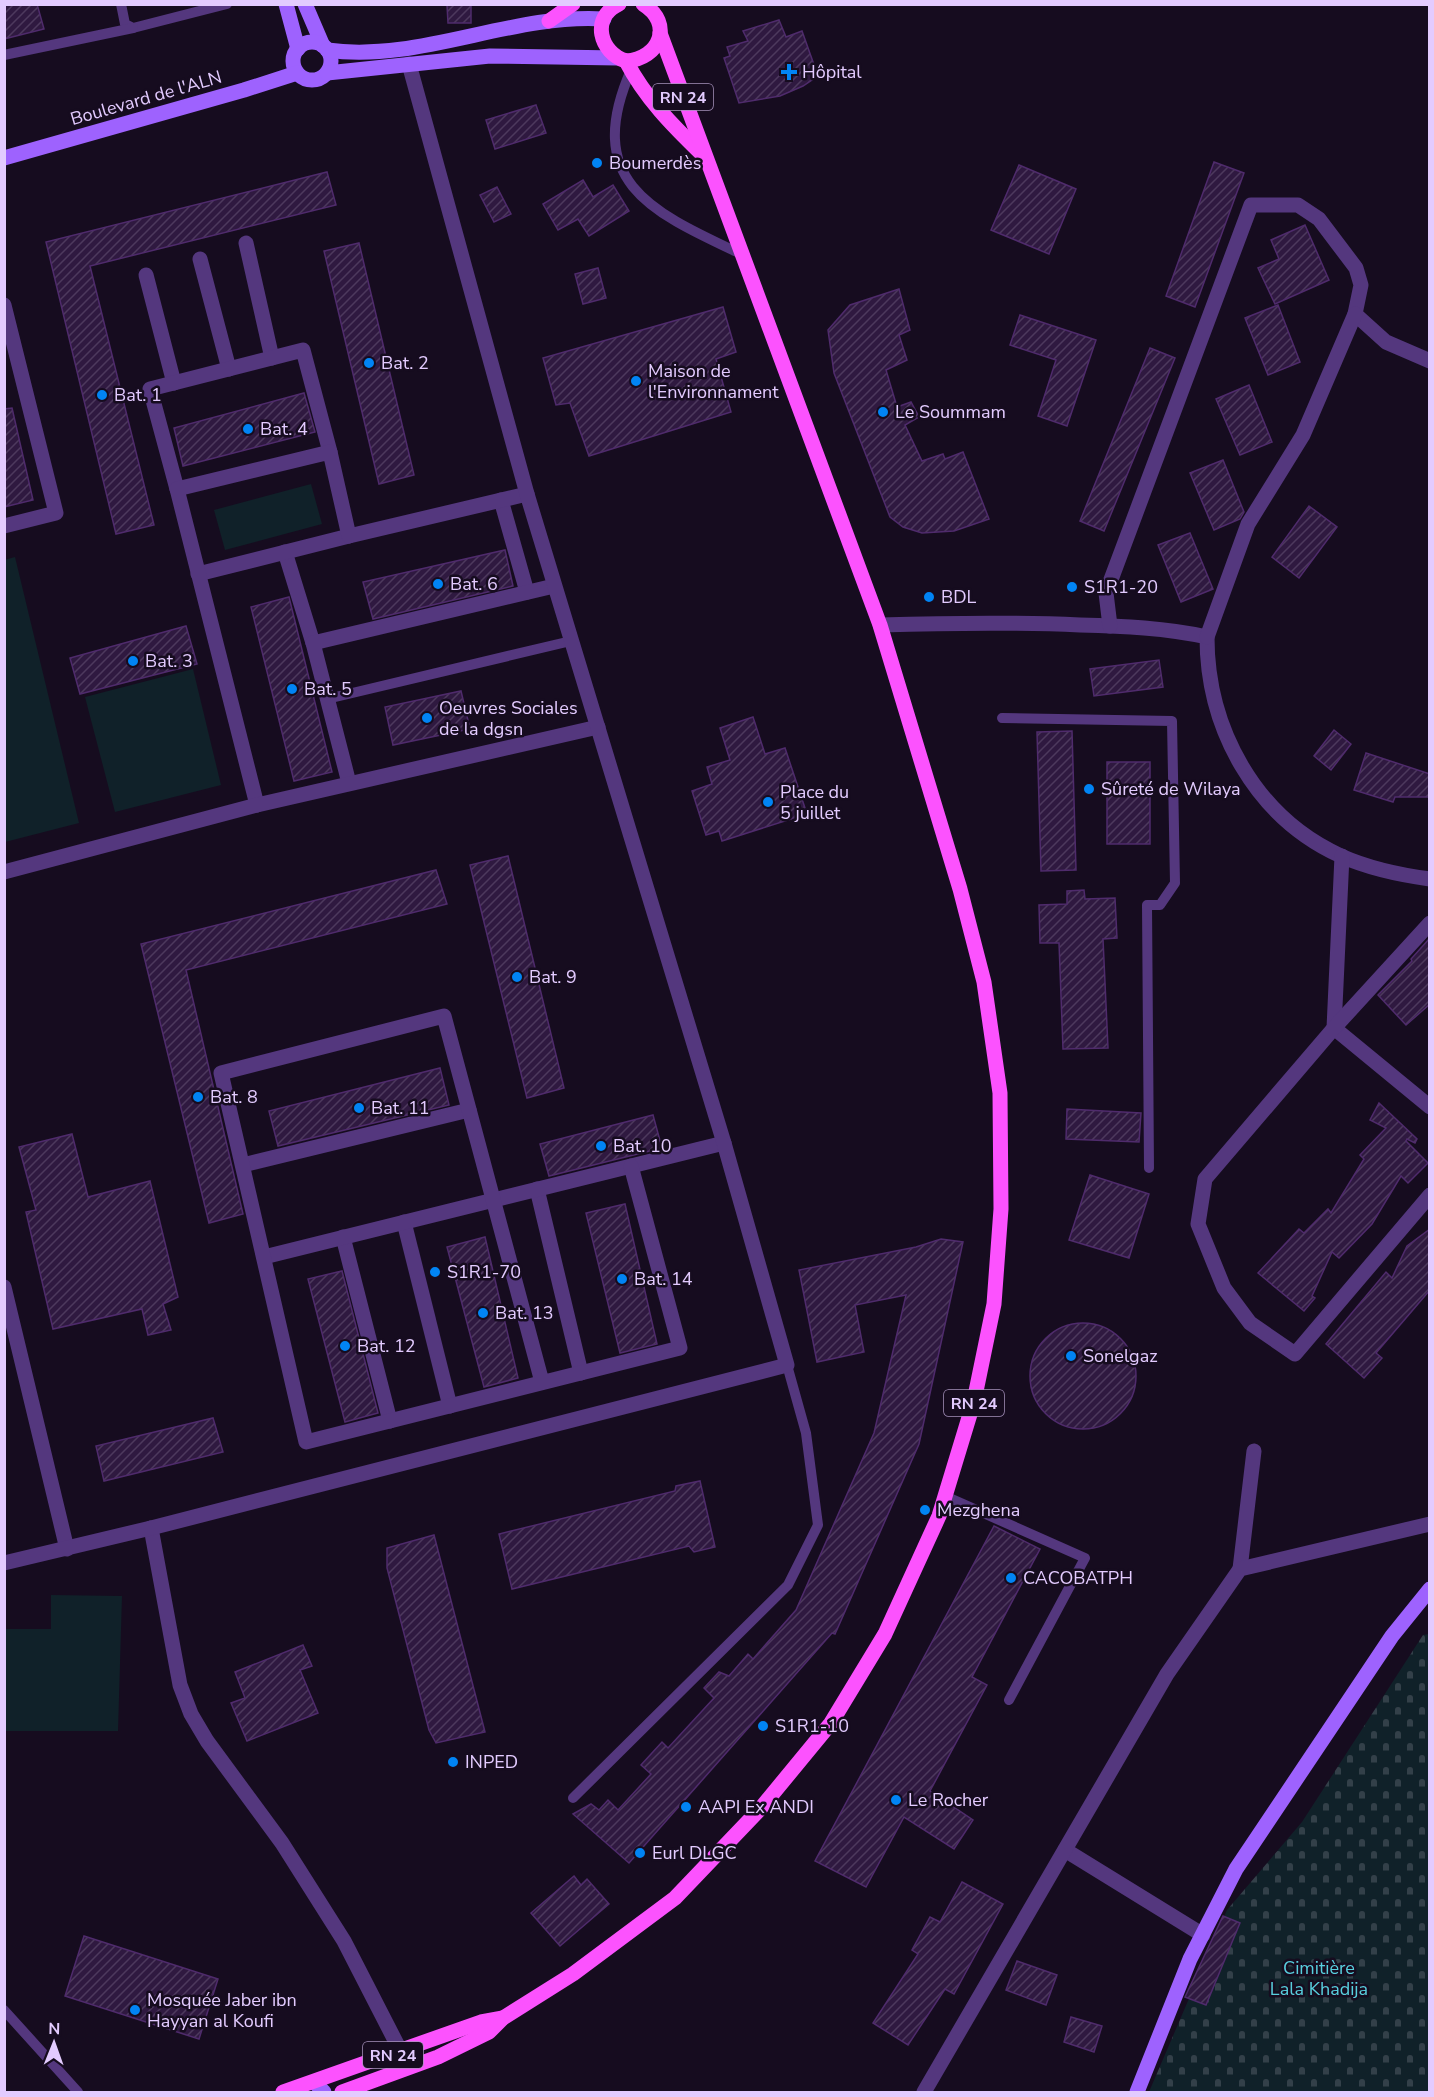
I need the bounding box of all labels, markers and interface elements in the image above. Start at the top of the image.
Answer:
place label: Hôpital [802,60,862,84]
marker: Hôpital [780,63,798,81]
street label: Boulevard de l'ALN [67,65,225,131]
road number: RN 24 [653,84,713,110]
place label: Boumerdès [609,151,701,175]
marker: Boumerdès [590,156,604,170]
place label: Bat. 2 [381,351,429,375]
marker: Bat. 2 [362,356,376,370]
place label: Maison de l'Environnament [648,359,779,404]
marker: Maison de l'Environnament [629,374,643,388]
place label: Bat. 1 [114,383,162,407]
marker: Bat. 1 [95,388,109,402]
place label: Le Soummam [895,400,1006,424]
marker: Le Soummam [876,405,890,419]
place label: Bat. 4 [260,417,308,441]
marker: Bat. 4 [241,422,255,436]
place label: Bat. 6 [450,572,498,596]
place label: S1R1-20 [1084,575,1158,599]
marker: Bat. 6 [431,577,445,591]
marker: S1R1-20 [1065,580,1079,594]
place label: BDL [941,585,977,609]
marker: BDL [922,590,936,604]
place label: Bat. 3 [145,649,193,673]
marker: Bat. 3 [126,654,140,668]
place label: Bat. 5 [304,677,352,701]
marker: Bat. 5 [285,682,299,696]
place label: Oeuvres Sociales de la dgsn [439,696,578,741]
marker: Oeuvres Sociales de la dgsn [420,711,434,725]
place label: Sûreté de Wilaya [1101,777,1241,801]
place label: Place du 5 juillet [780,780,849,825]
marker: Sûreté de Wilaya [1082,782,1096,796]
marker: Place du 5 juillet [761,795,775,809]
place label: Bat. 9 [529,965,577,989]
marker: Bat. 9 [510,970,524,984]
place label: Bat. 8 [210,1085,258,1109]
marker: Bat. 8 [191,1090,205,1104]
place label: Bat. 11 [371,1096,430,1120]
marker: Bat. 11 [352,1101,366,1115]
place label: Bat. 10 [613,1134,672,1158]
marker: Bat. 10 [594,1139,608,1153]
place label: S1R1-70 [447,1260,521,1284]
marker: S1R1-70 [428,1265,442,1279]
place label: Bat. 14 [634,1267,693,1291]
marker: Bat. 14 [615,1272,629,1286]
place label: Bat. 13 [495,1301,554,1325]
marker: Bat. 13 [476,1306,490,1320]
place label: Bat. 12 [357,1334,416,1358]
marker: Bat. 12 [338,1339,352,1353]
place label: Sonelgaz [1083,1344,1158,1368]
marker: Sonelgaz [1064,1349,1078,1363]
road number: RN 24 [944,1390,1004,1416]
place label: Mezghena [937,1498,1020,1522]
marker: Mezghena [918,1503,932,1517]
place label: CACOBATPH [1023,1566,1133,1590]
marker: CACOBATPH [1004,1571,1018,1585]
place label: S1R1-10 [775,1714,849,1738]
marker: S1R1-10 [756,1719,770,1733]
place label: INPED [465,1750,518,1774]
marker: INPED [446,1755,460,1769]
place label: Le Rocher [908,1788,989,1812]
marker: Le Rocher [889,1793,903,1807]
place label: AAPI Ex ANDI [698,1795,814,1819]
marker: AAPI Ex ANDI [679,1800,693,1814]
place label: Eurl DLGC [652,1841,737,1865]
marker: Eurl DLGC [633,1846,647,1860]
park label: Cimitière Lala Khadija [1270,1956,1368,2001]
place label: Mosquée Jaber ibn Hayyan al Koufi [147,1988,297,2033]
marker: Mosquée Jaber ibn Hayyan al Koufi [128,2003,142,2017]
north arrow [24,2013,84,2073]
text: N [48,2018,60,2040]
road number: RN 24 [363,2042,423,2068]

